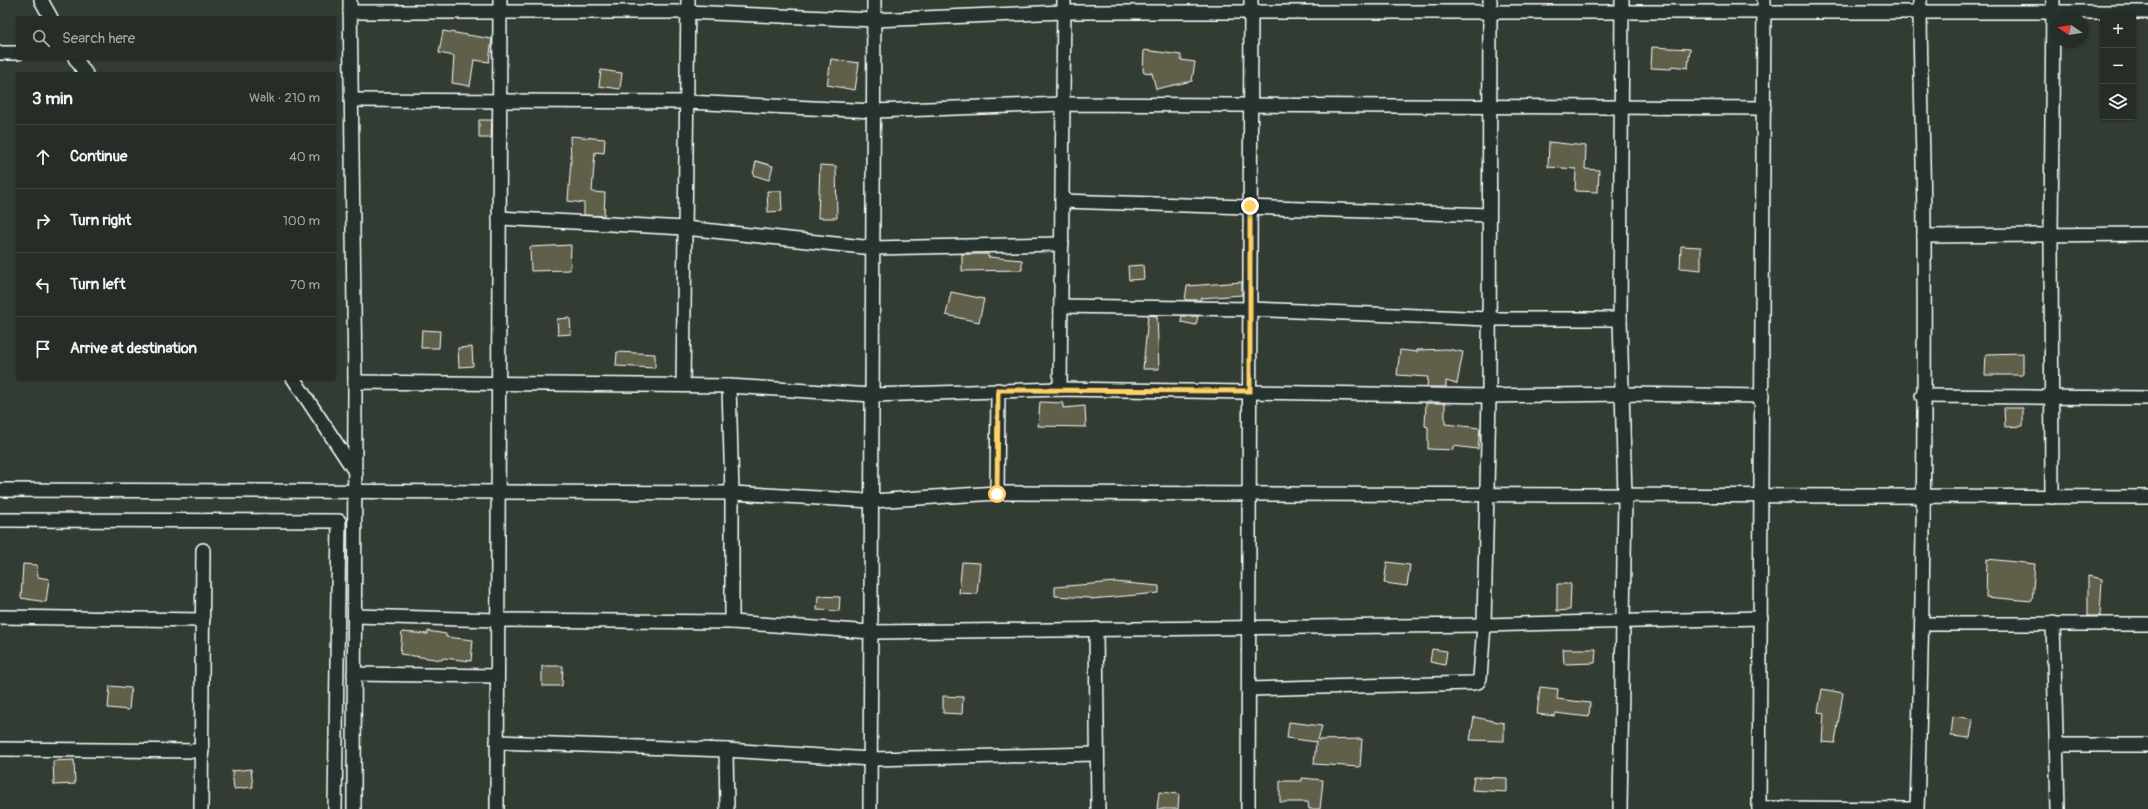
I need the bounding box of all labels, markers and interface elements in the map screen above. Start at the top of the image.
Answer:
north arrow [2052,12,2088,48]
map controls [2100,12,2136,120]
button: + [2100,12,2136,48]
search box [16,16,336,60]
icon: search [30,27,52,49]
text: Search here [62,29,135,48]
button: − [2100,48,2136,84]
button: layers [2100,84,2136,120]
text: 3 min [32,88,73,109]
text: Walk · 210 m [249,90,320,106]
icon: ahead [32,146,54,168]
text: Continue [70,147,128,166]
text: 40 m [289,149,320,165]
route end [1241,197,1259,215]
icon: right [32,210,54,232]
text: Turn right [70,211,131,230]
text: 100 m [283,213,320,229]
icon: left [32,274,54,296]
text: Turn left [70,275,126,294]
text: 70 m [290,277,320,293]
icon: arrive [32,338,54,360]
text: Arrive at destination [70,339,197,358]
route start [988,485,1006,503]

